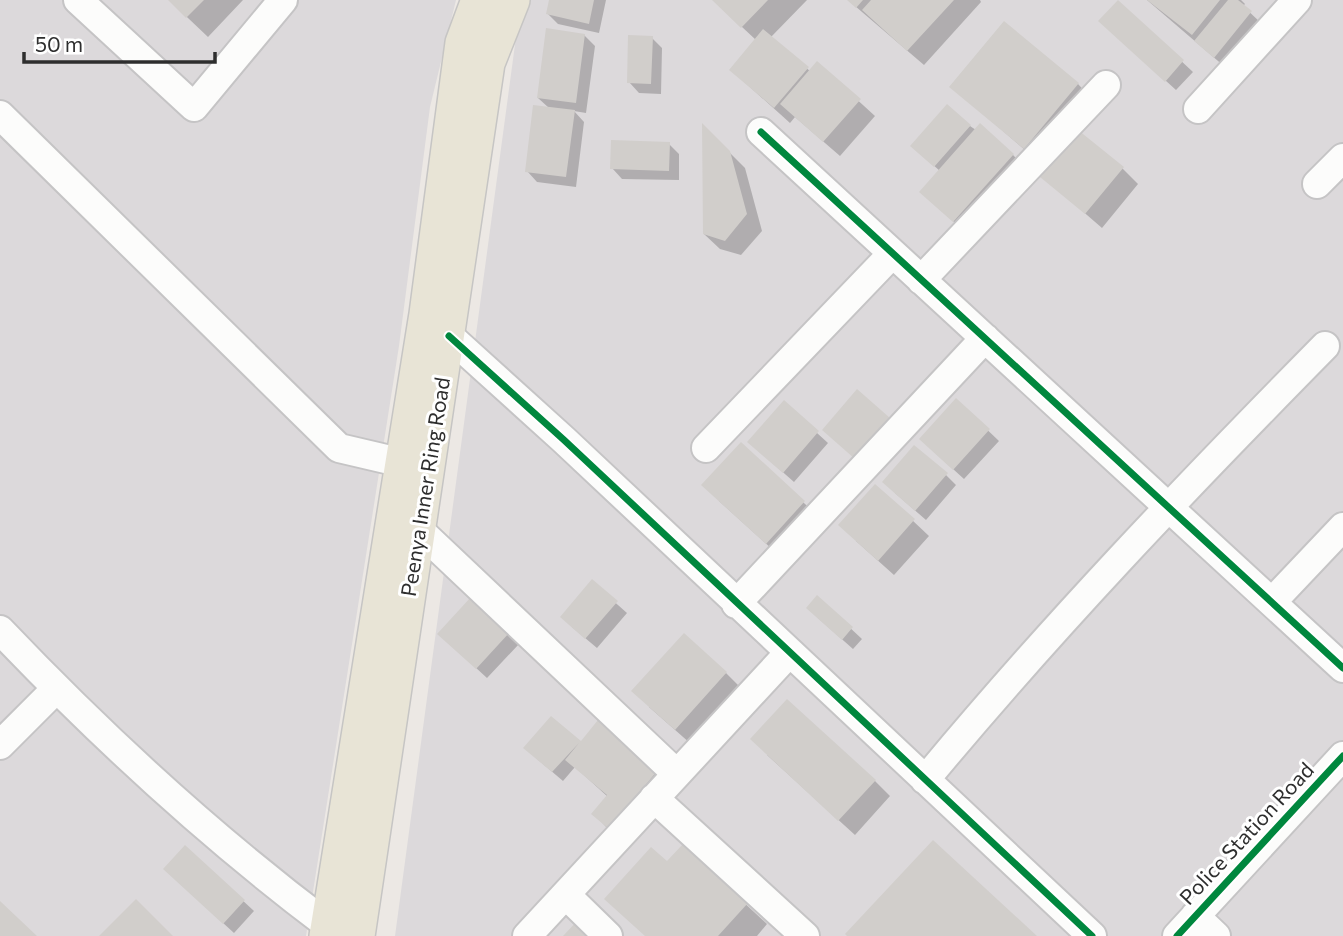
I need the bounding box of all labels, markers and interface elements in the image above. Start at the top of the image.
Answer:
scale bar [24,21,215,65]
text: 50 m [35,31,83,56]
street label: Peenya Inner Ring Road [395,375,454,598]
street label: Police Station Road [1174,757,1318,909]

